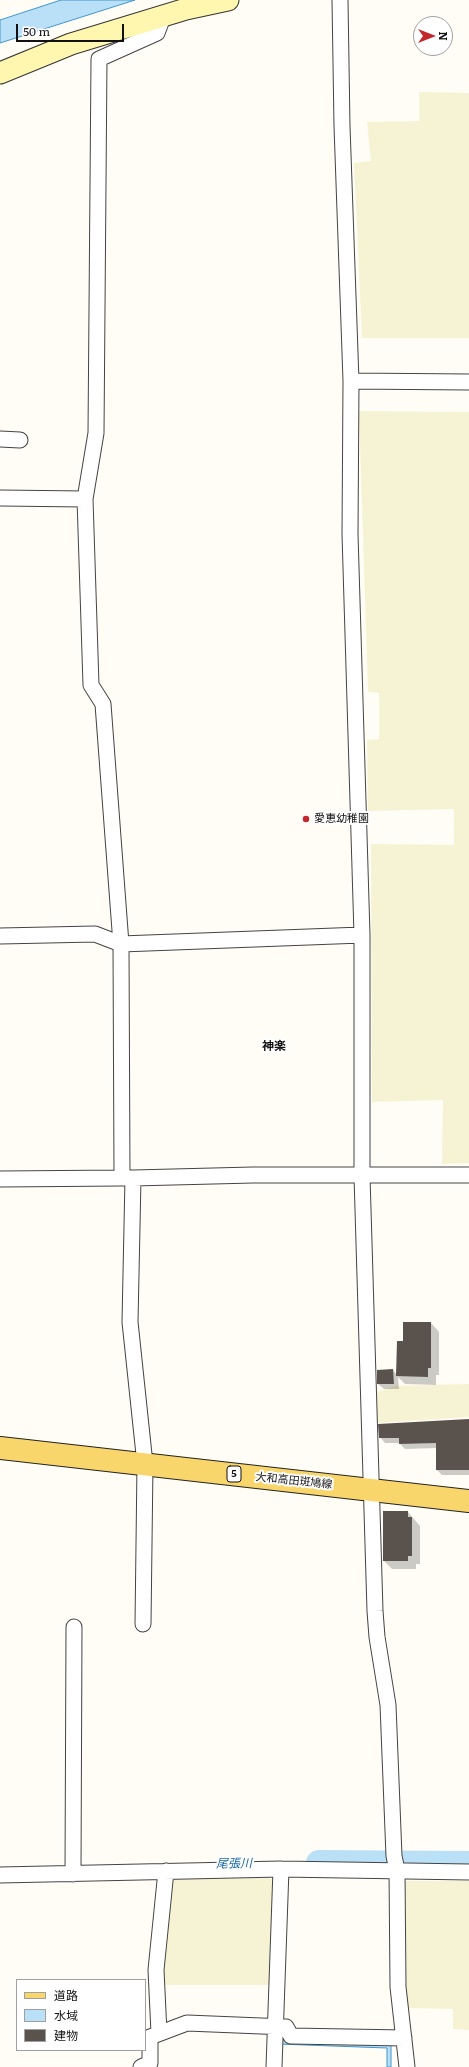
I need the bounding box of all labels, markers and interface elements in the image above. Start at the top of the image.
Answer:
scale bar [18,16,126,42]
north arrow [413,16,453,56]
text: 50 m [23,22,50,40]
text: N [436,31,452,41]
place label: 愛恵幼稚園 [314,812,369,826]
marker: 愛恵幼稚園 [301,814,311,824]
district label: 神楽 [262,1039,286,1053]
road number: 5 [227,1466,241,1482]
street label: 大和高田斑鳩線 [255,1470,333,1492]
water label: 尾張川 [216,1856,252,1872]
legend [16,1979,146,2051]
text: 道路 [54,1986,78,2004]
text: 水域 [54,2006,78,2024]
text: 建物 [54,2026,78,2044]

